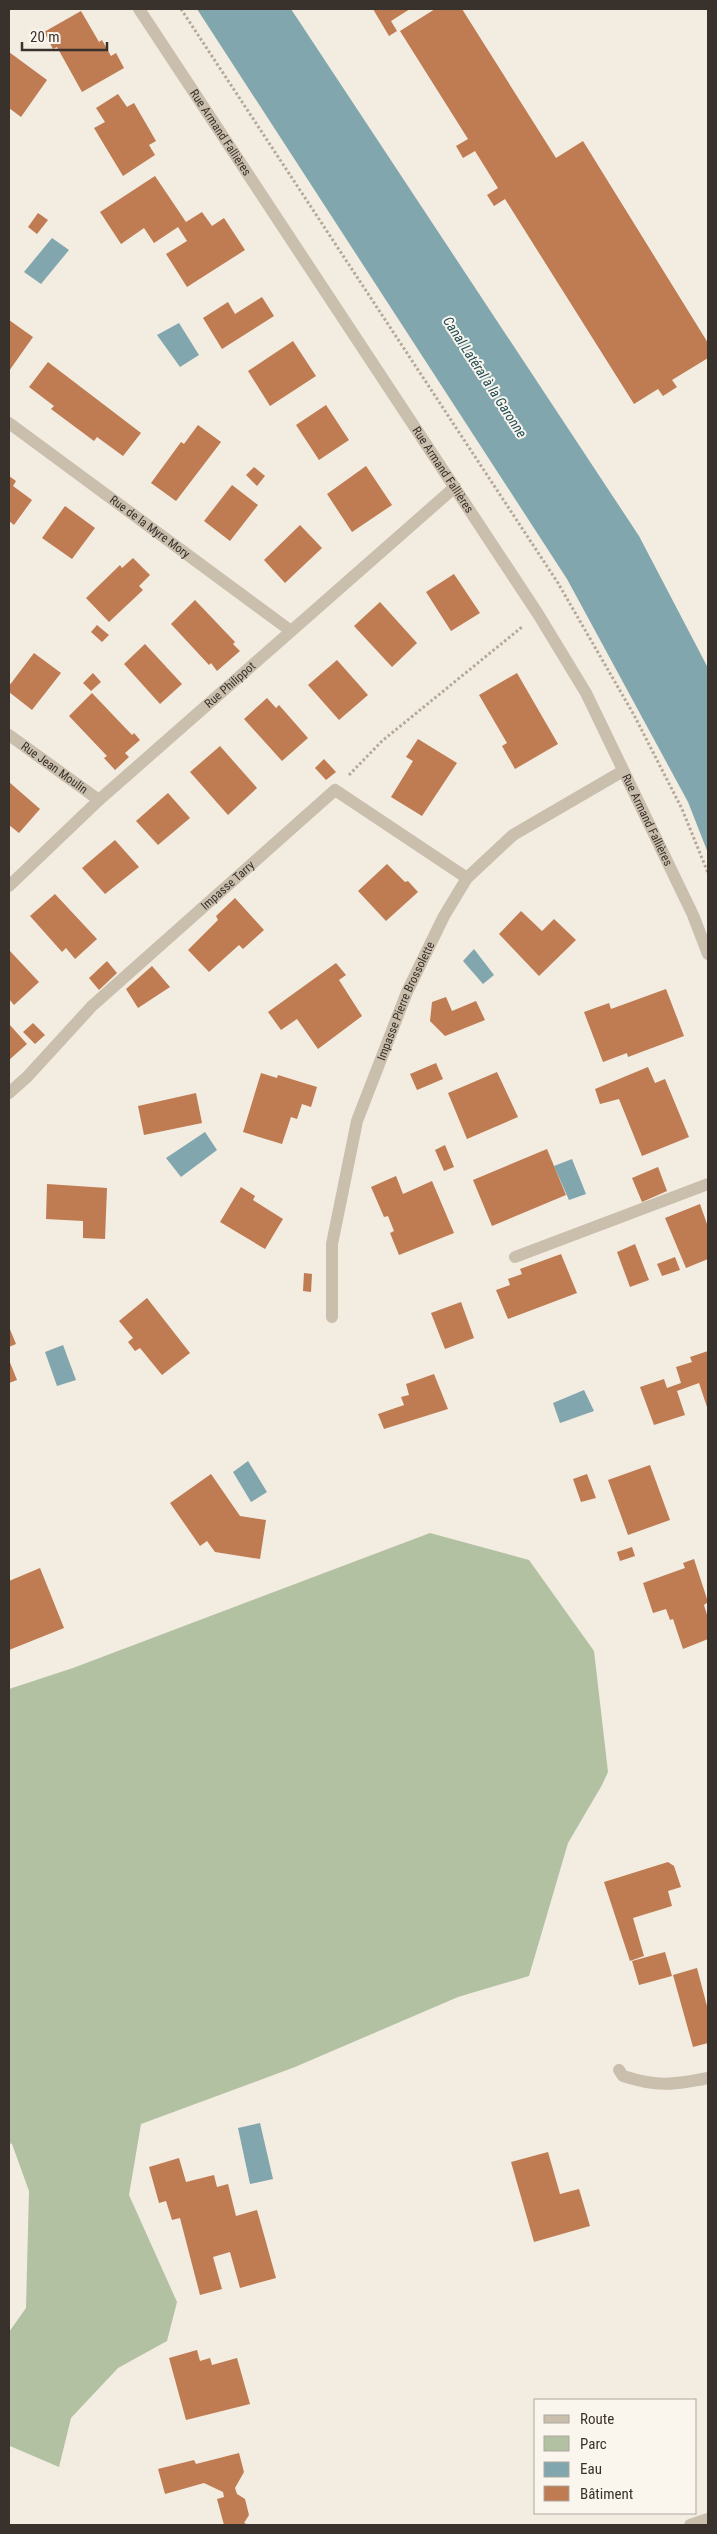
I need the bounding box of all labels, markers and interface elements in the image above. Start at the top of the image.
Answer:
scale bar [22,20,108,52]
text: 20 m [30,28,60,46]
street label: Rue Armand Fallières [187,87,254,178]
water label: Canal Latéral à la Garonne [440,314,530,440]
street label: Rue Armand Fallières [409,424,476,516]
street label: Rue de la Myre Mory [107,493,193,561]
street label: Rue Philippot [202,658,259,711]
street label: Rue Jean Moulin [18,739,91,797]
street label: Rue Armand Fallières [619,772,675,868]
street label: Impasse Tarry [198,858,257,913]
street label: Impasse Pierre Brossolette [374,939,438,1062]
legend [534,2399,697,2514]
text: Route [580,2410,614,2428]
text: Parc [580,2435,607,2453]
text: Eau [580,2460,602,2478]
text: Bâtiment [580,2485,633,2503]

